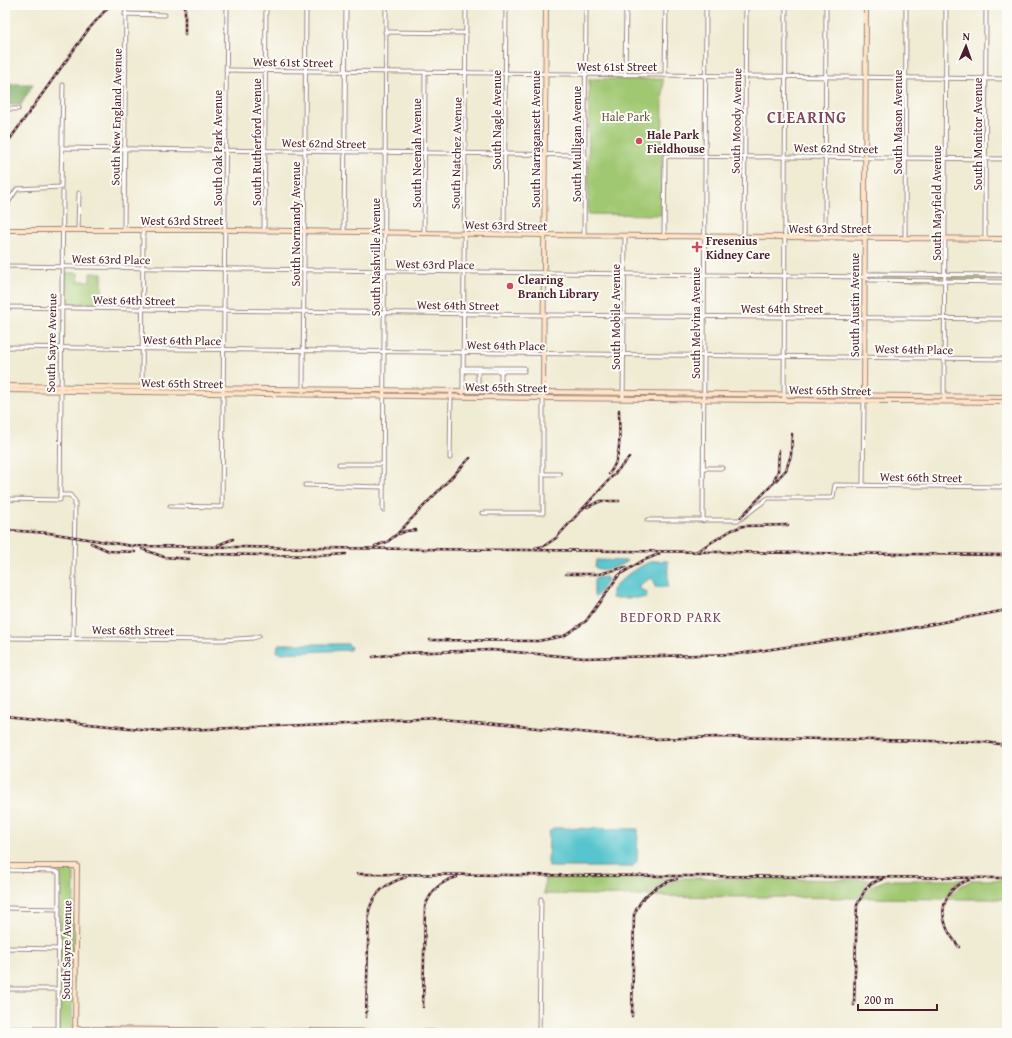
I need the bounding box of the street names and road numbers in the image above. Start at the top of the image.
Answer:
street label: South New England Avenue [106,48,126,186]
street label: West 61st Street [253,53,334,71]
street label: West 61st Street [577,58,658,75]
street label: South Moody Avenue [727,67,745,174]
street label: South Mason Avenue [889,69,906,174]
street label: South Nagle Avenue [488,70,505,170]
street label: South Narragansett Avenue [527,70,544,208]
street label: South Monitor Avenue [969,77,986,190]
street label: South Rutherford Avenue [248,78,265,206]
street label: South Mulligan Avenue [568,85,585,202]
street label: South Oak Park Avenue [209,89,226,206]
street label: South Natchez Avenue [447,96,465,209]
street label: South Neenah Avenue [408,98,425,208]
street label: West 62nd Street [282,134,367,152]
street label: West 62nd Street [794,139,879,157]
street label: South Mayfield Avenue [928,145,945,261]
street label: South Normandy Avenue [287,161,304,287]
street label: South Nashville Avenue [367,197,384,316]
street label: West 63rd Street [141,212,224,229]
street label: West 63rd Street [464,216,548,234]
street label: West 63rd Street [789,220,872,237]
street label: West 63rd Place [71,250,151,268]
street label: South Austin Avenue [846,252,863,357]
street label: West 63rd Place [395,255,475,273]
street label: South Mobile Avenue [607,264,624,370]
street label: South Melvina Avenue [687,267,704,379]
street label: West 64th Street [93,291,176,309]
street label: South Sayre Avenue [42,293,60,393]
street label: West 64th Street [417,296,500,314]
street label: West 64th Street [741,300,824,317]
street label: West 64th Place [143,331,222,349]
street label: West 64th Place [467,336,546,354]
street label: West 64th Place [875,340,954,358]
street label: West 65th Street [141,374,224,392]
street label: West 65th Street [465,378,548,396]
street label: West 65th Street [789,381,872,399]
street label: West 66th Street [880,468,963,486]
street label: West 68th Street [92,621,175,639]
street label: South Sayre Avenue [57,900,75,1000]

